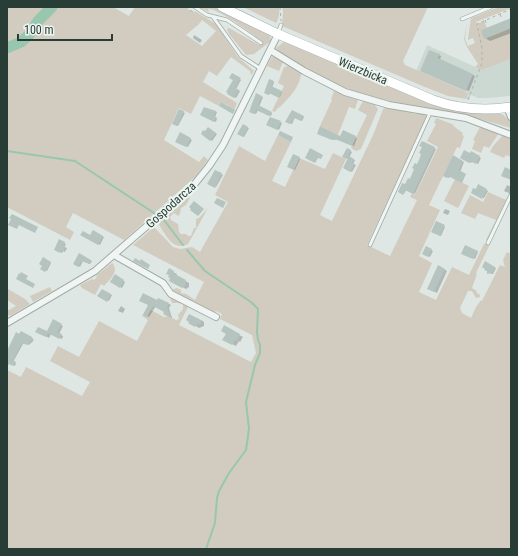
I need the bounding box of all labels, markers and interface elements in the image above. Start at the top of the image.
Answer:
scale bar [18,16,112,42]
text: 100 m [24,23,54,37]
street label: Wierzbicka [336,54,390,88]
street label: Gospodarcza [143,179,199,231]

